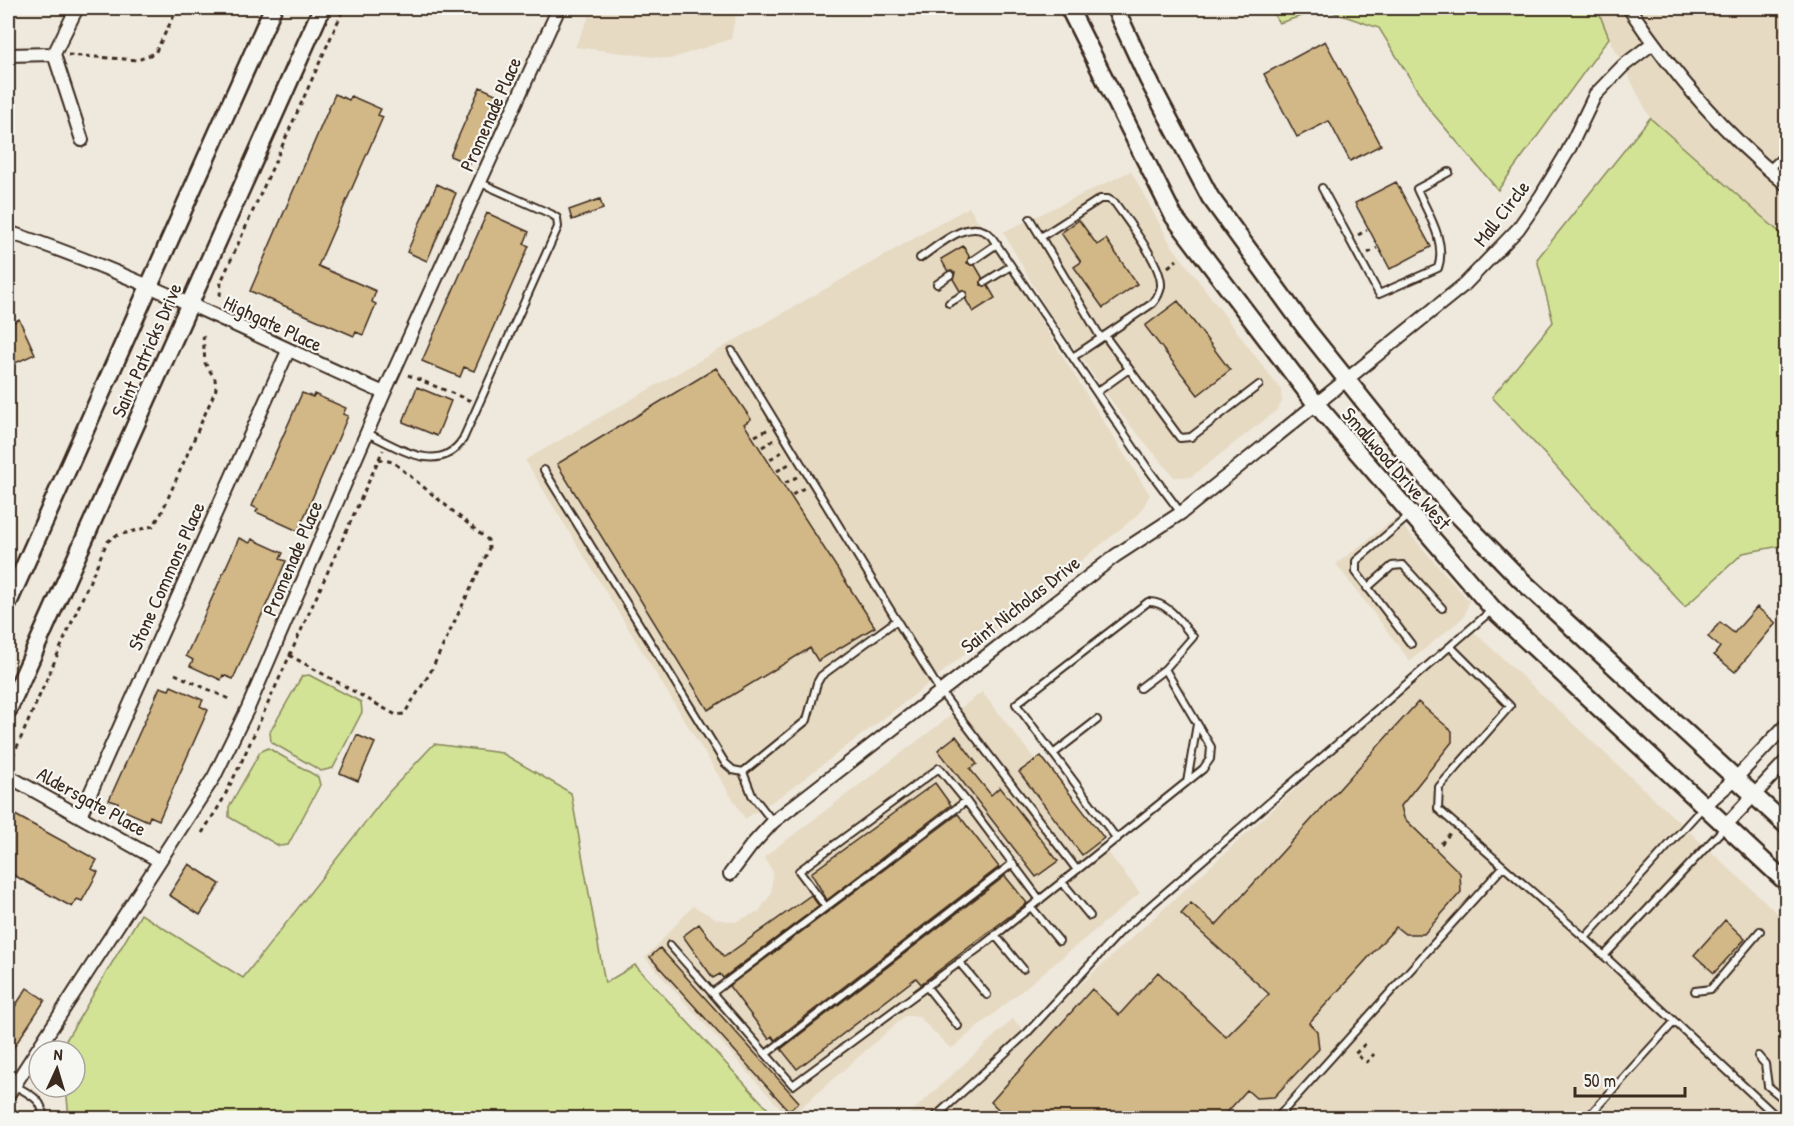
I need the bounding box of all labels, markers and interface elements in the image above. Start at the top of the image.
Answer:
street label: Promenade Place [453,52,527,176]
street label: Mall Circle [1467,174,1535,252]
street label: Saint Patricks Drive [104,278,188,422]
street label: Highgate Place [219,288,327,358]
street label: Smallwood Drive West [1336,401,1458,536]
street label: Promenade Place [256,496,328,620]
street label: Stone Commons Place [121,497,211,655]
street label: Saint Nicholas Drive [955,549,1085,659]
street label: Aldersgate Place [33,760,151,842]
north arrow [27,1039,87,1099]
text: N [53,1043,64,1065]
scale bar [1575,1060,1684,1098]
text: 50 m [1584,1068,1616,1093]

